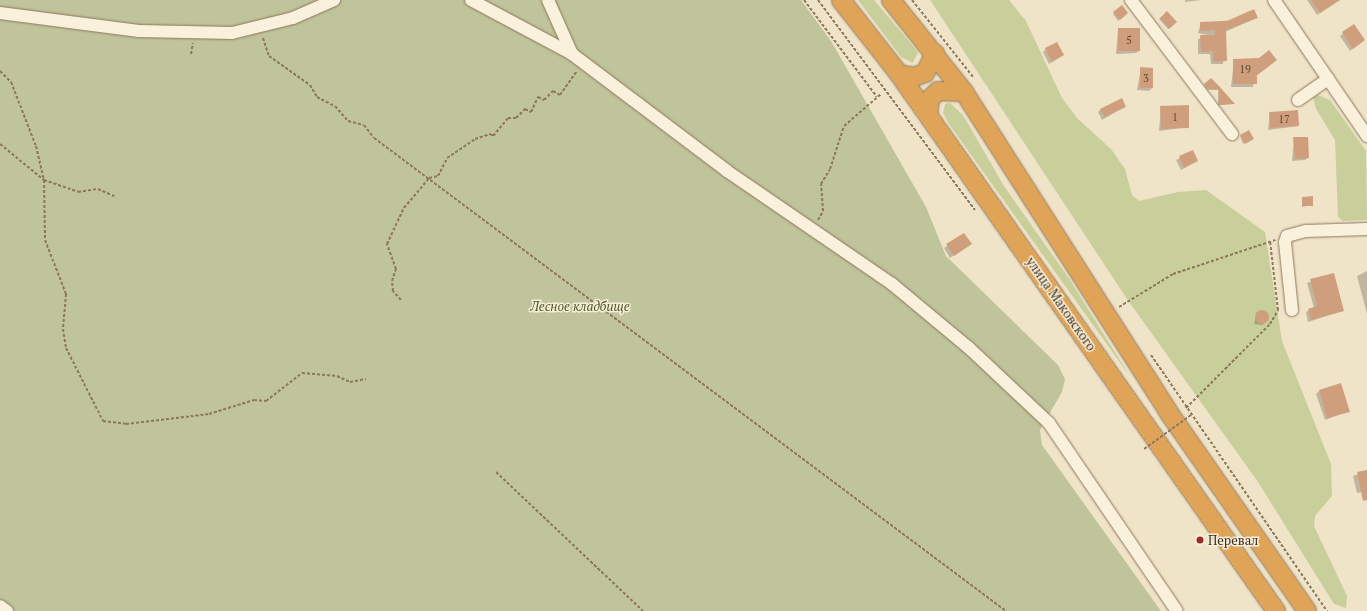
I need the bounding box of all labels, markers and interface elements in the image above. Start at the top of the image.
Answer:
house number: 5 [1126,33,1132,47]
house number: 19 [1239,62,1251,76]
house number: 3 [1143,71,1149,85]
house number: 1 [1172,110,1178,124]
house number: 17 [1278,112,1290,126]
street label: улица Маковского [1023,254,1099,354]
park label: Лесное кладбище [530,298,630,314]
place label: Перевал [1208,532,1258,548]
marker: Перевал [1195,535,1205,545]

